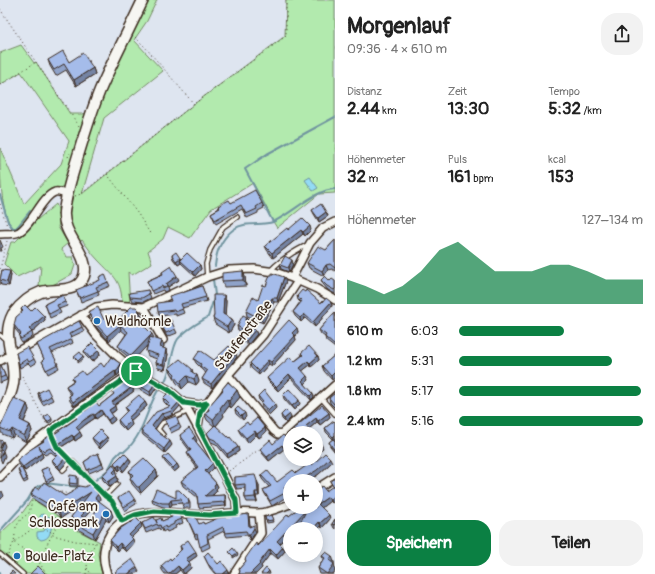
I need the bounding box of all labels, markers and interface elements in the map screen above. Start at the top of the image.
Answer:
text: Morgenlauf [347,12,451,40]
button: share [601,13,643,55]
text: 09:36 · 4 × 610 m [347,41,447,57]
text: Distanz [347,85,382,98]
text: Zeit [448,85,467,98]
text: Tempo [548,85,580,98]
text: 2.44 [347,98,380,119]
text: 13:30 [448,98,489,119]
text: 5:32 [548,98,581,119]
text: km [380,104,397,117]
text: /km [581,104,602,117]
text: Höhenmeter [347,153,406,166]
text: Puls [448,153,467,166]
text: kcal [548,153,566,166]
text: 32 [347,166,366,187]
text: 161 [448,166,471,187]
text: 153 [548,166,574,187]
text: m [366,172,378,185]
text: bpm [471,172,494,185]
text: Höhenmeter [347,212,416,228]
text: 127–134 m [582,212,643,228]
street label: Staufenstraße [211,297,276,374]
place label: Waldhörnle [105,313,171,330]
marker: Waldhörnle [92,316,102,326]
text: 610 m [347,323,383,339]
text: 6:03 [411,323,438,339]
text: 1.2 km [347,353,382,369]
text: 5:31 [411,353,434,369]
pin [119,354,153,388]
icon: arrive [125,360,147,382]
text: 1.8 km [347,383,381,399]
text: 5:17 [411,383,433,399]
text: 2.4 km [347,413,384,429]
text: 5:16 [411,413,434,429]
map controls [283,426,323,562]
button: layers [283,426,323,466]
button: + [283,474,323,514]
place label: Café am Schlosspark [29,498,98,531]
marker: Café am Schlosspark [101,509,111,519]
button: Speichern [347,520,491,566]
button: Teilen [499,520,643,566]
button: − [283,522,323,562]
place label: Boule-Platz [25,548,94,565]
marker: Boule-Platz [12,551,22,561]

